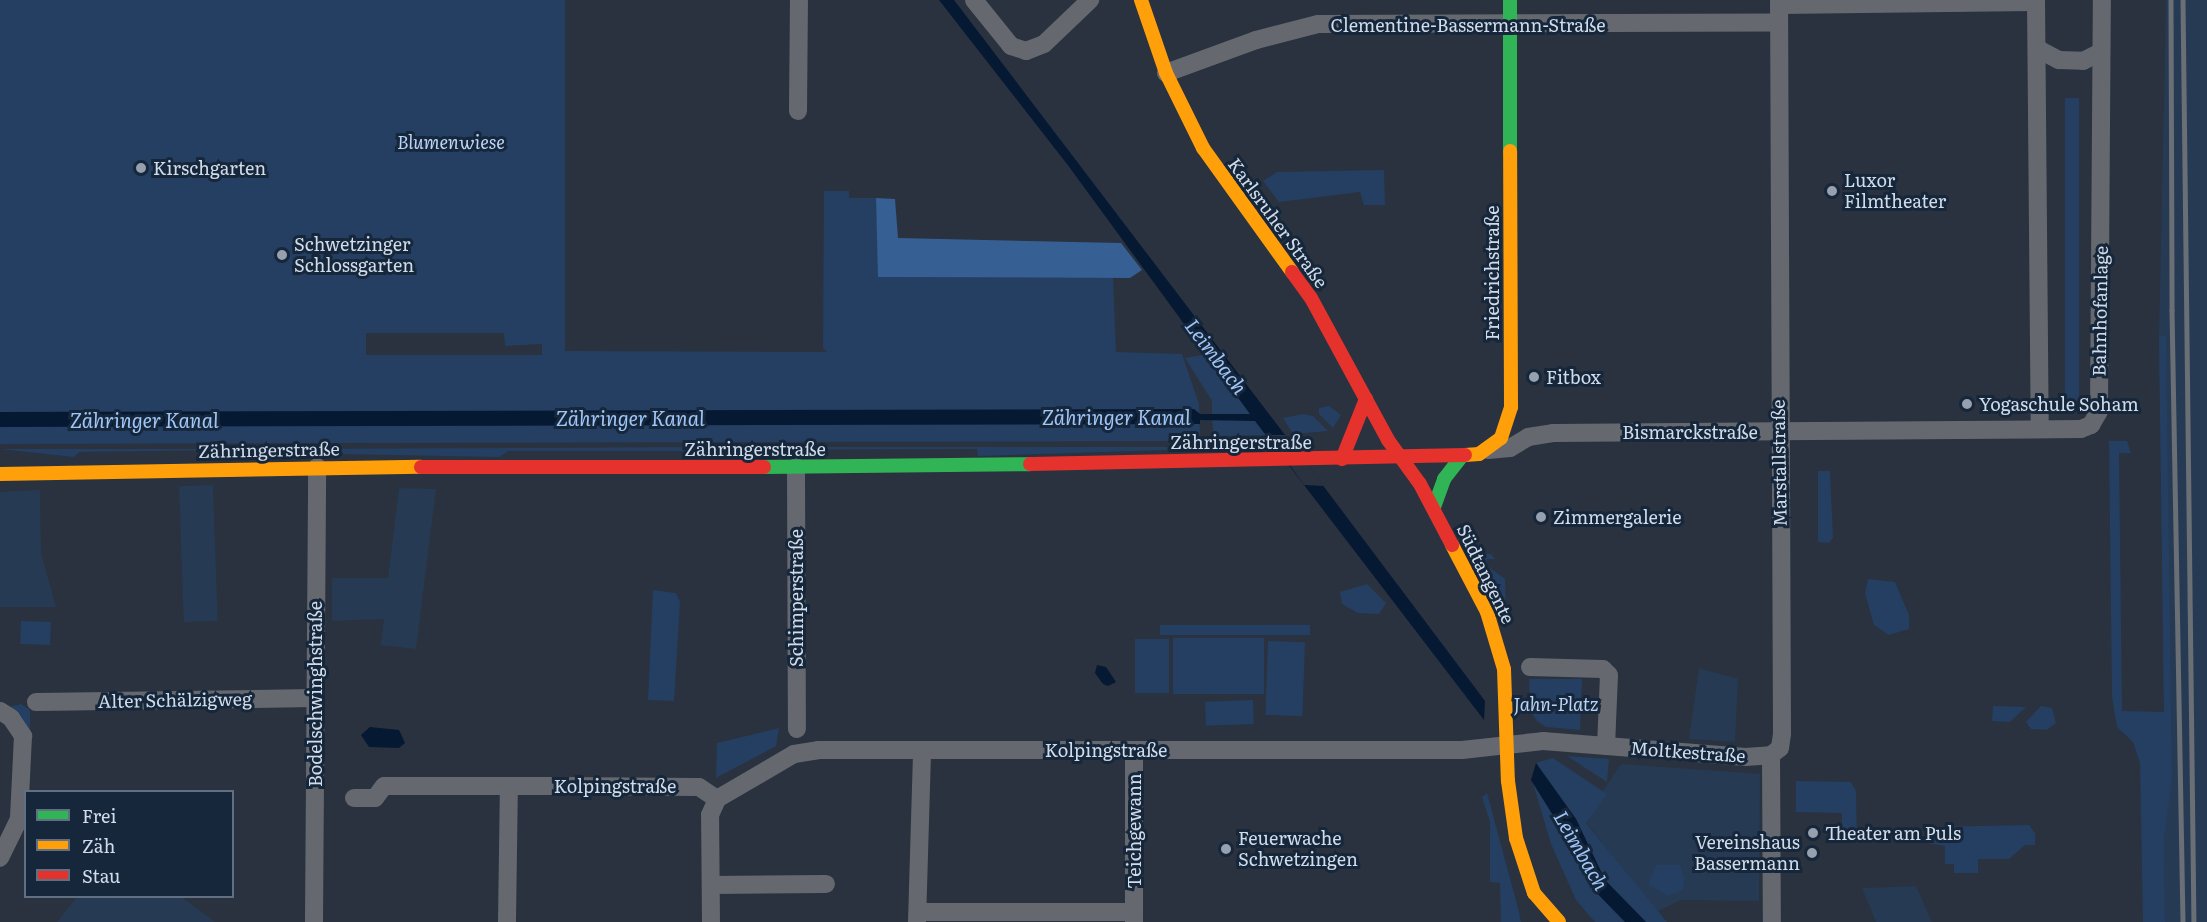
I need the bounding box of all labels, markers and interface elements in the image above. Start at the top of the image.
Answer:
street label: Clementine-Bassermann-Straße [1330,14,1606,36]
park label: Blumenwiese [397,131,505,153]
street label: Karlsruher Straße [1224,154,1332,292]
place label: Kirschgarten [153,157,266,179]
marker: Kirschgarten [134,161,148,175]
place label: Luxor Filmtheater [1844,170,1946,213]
marker: Luxor Filmtheater [1825,184,1839,198]
street label: Friedrichstraße [1481,205,1503,341]
place label: Schwetzinger Schlossgarten [294,234,414,276]
street label: Bahnhofanlage [2088,246,2112,376]
marker: Schwetzinger Schlossgarten [275,248,289,262]
water label: Leimbach [1181,314,1253,398]
place label: Fitbox [1546,366,1601,388]
marker: Fitbox [1527,370,1541,384]
place label: Yogaschule Soham [1979,393,2139,415]
marker: Yogaschule Soham [1960,397,1974,411]
street label: Marstallstraße [1767,399,1791,527]
water label: Zähringer Kanal [1041,404,1191,428]
water label: Zähringer Kanal [555,405,705,429]
water label: Zähringer Kanal [69,407,219,431]
street label: Bismarckstraße [1622,421,1758,443]
street label: Zähringerstraße [1170,431,1312,453]
street label: Zähringerstraße [198,438,340,462]
street label: Zähringerstraße [684,438,826,460]
place label: Zimmergalerie [1553,506,1682,528]
marker: Zimmergalerie [1534,510,1548,524]
street label: Südtangente [1453,521,1519,627]
street label: Schimperstraße [785,529,807,667]
street label: Bodelschwinghstraße [304,601,326,787]
street label: Alter Schälzigweg [98,688,252,712]
park label: Jahn-Platz [1514,693,1598,715]
street label: Moltkestraße [1630,737,1746,767]
street label: Kolpingstraße [1045,739,1167,761]
street label: Teichgewann [1123,773,1145,889]
street label: Kolpingstraße [554,775,676,797]
legend [24,790,234,898]
text: Frei [82,802,116,829]
water label: Leimbach [1550,806,1614,894]
place label: Theater am Puls [1825,822,1961,844]
marker: Theater am Puls [1806,826,1820,840]
place label: Feuerwache Schwetzingen [1238,828,1358,870]
text: Zäh [82,832,115,859]
place label: Vereinshaus Bassermann [1694,832,1800,874]
marker: Feuerwache Schwetzingen [1219,842,1233,856]
marker: Vereinshaus Bassermann [1805,846,1819,860]
text: Stau [82,862,120,889]

